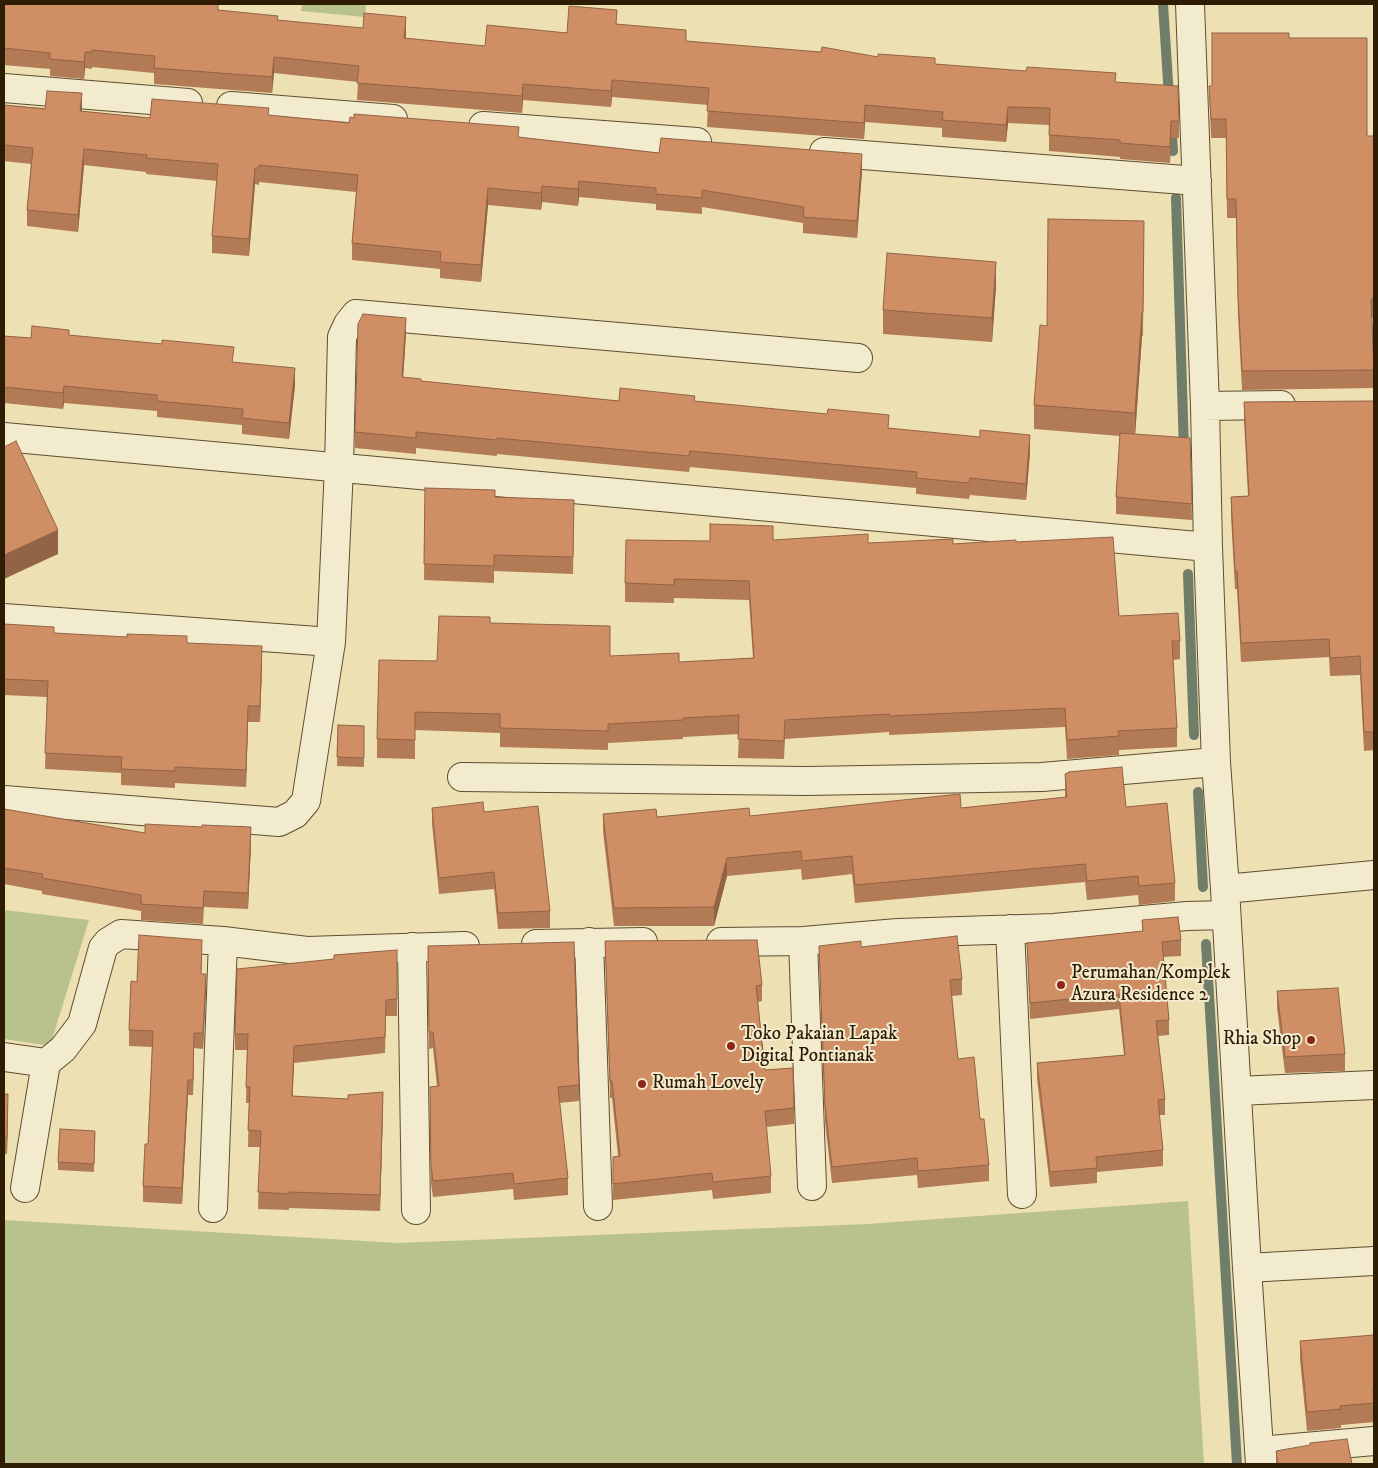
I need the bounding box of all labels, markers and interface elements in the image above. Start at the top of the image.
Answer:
place label: Perumahan/Komplek Azura Residence 2 [1071,963,1230,1007]
marker: Perumahan/Komplek Azura Residence 2 [1055,979,1067,991]
place label: Toko Pakaian Lapak Digital Pontianak [741,1024,897,1068]
place label: Rhia Shop [1223,1029,1301,1051]
marker: Rhia Shop [1305,1034,1317,1046]
marker: Toko Pakaian Lapak Digital Pontianak [725,1040,737,1052]
place label: Rumah Lovely [652,1073,764,1095]
marker: Rumah Lovely [636,1078,648,1090]

